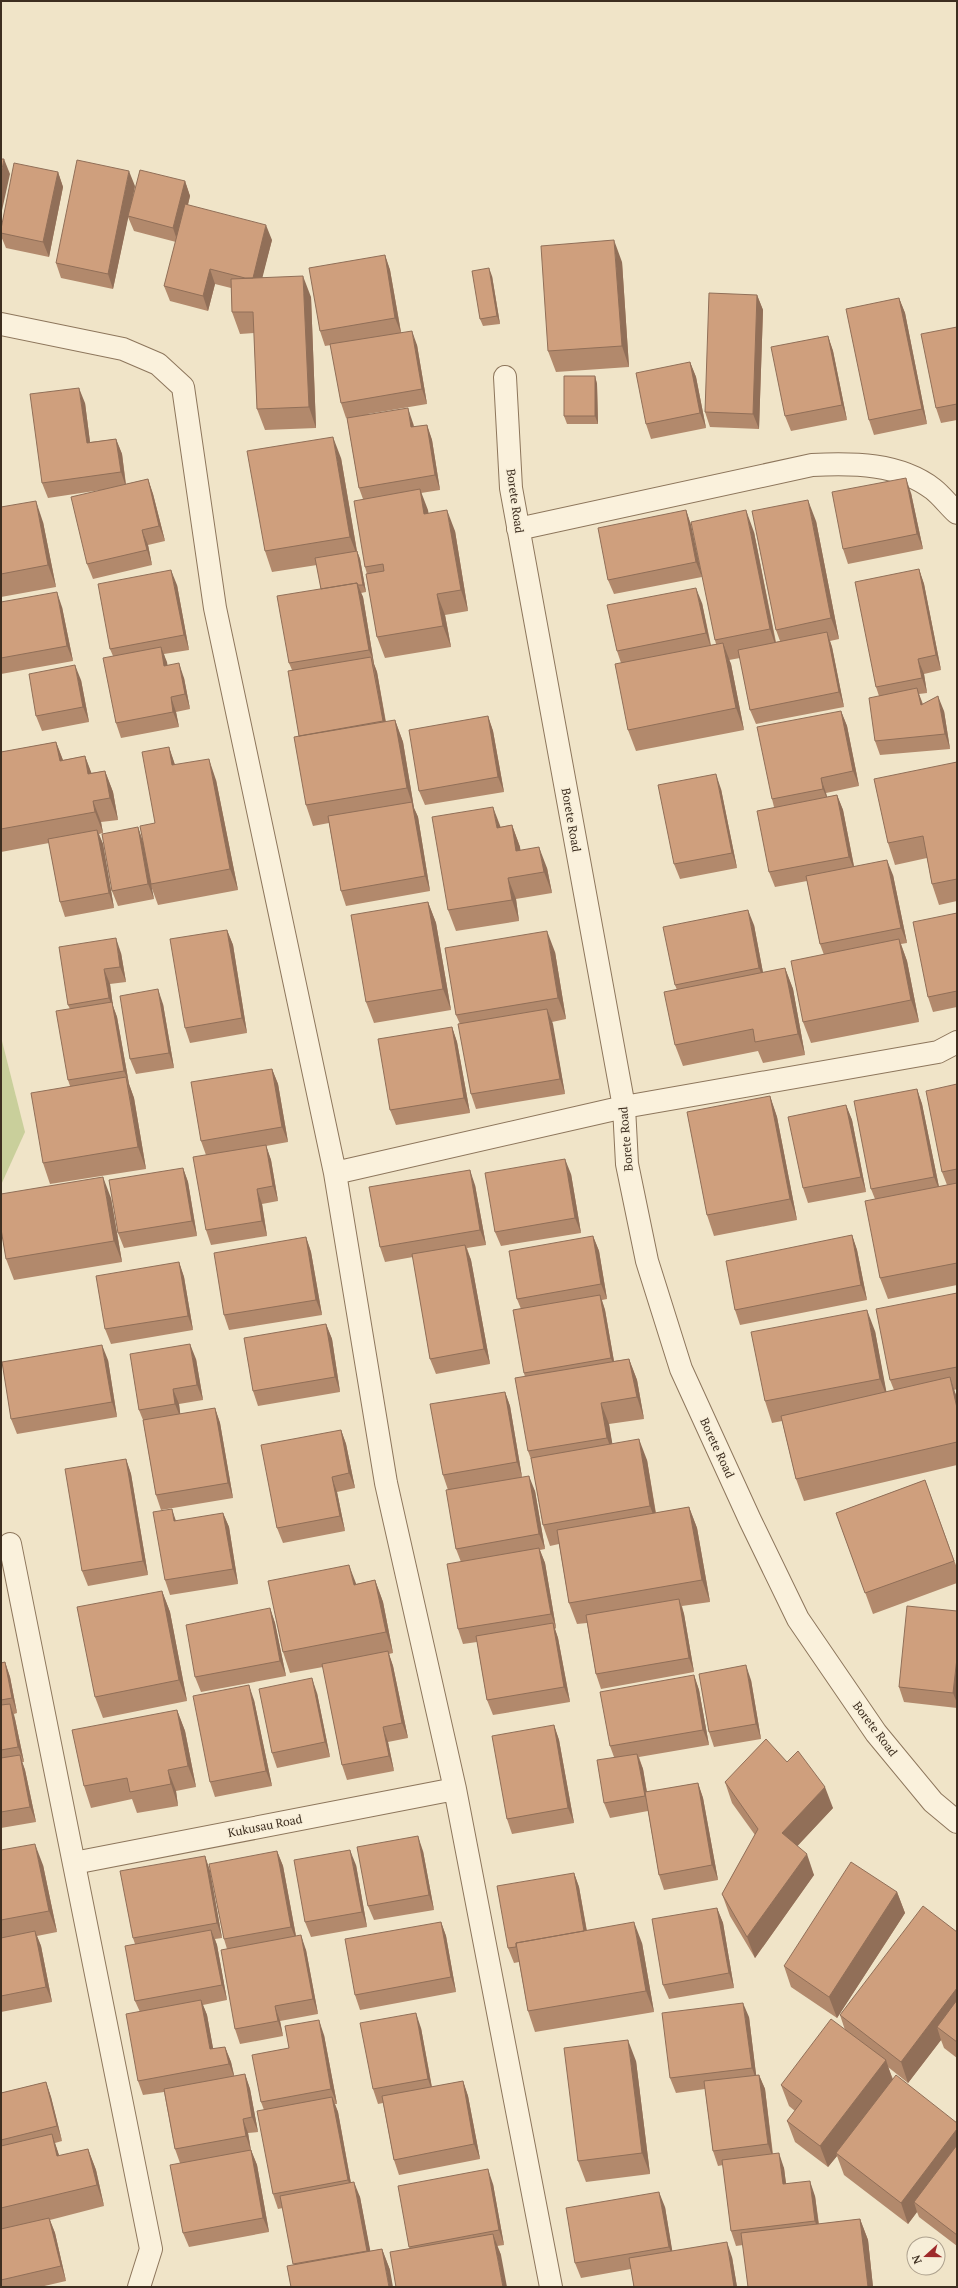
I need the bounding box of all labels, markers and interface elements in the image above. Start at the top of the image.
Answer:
street label: Borete Road [504,468,527,534]
street label: Borete Road [558,787,585,853]
street label: Borete Road [615,1106,636,1172]
street label: Borete Road [697,1415,738,1481]
street label: Borete Road [850,1698,901,1759]
street label: Kukusau Road [226,1811,304,1840]
north arrow [906,2236,946,2276]
text: N [908,2253,925,2266]

